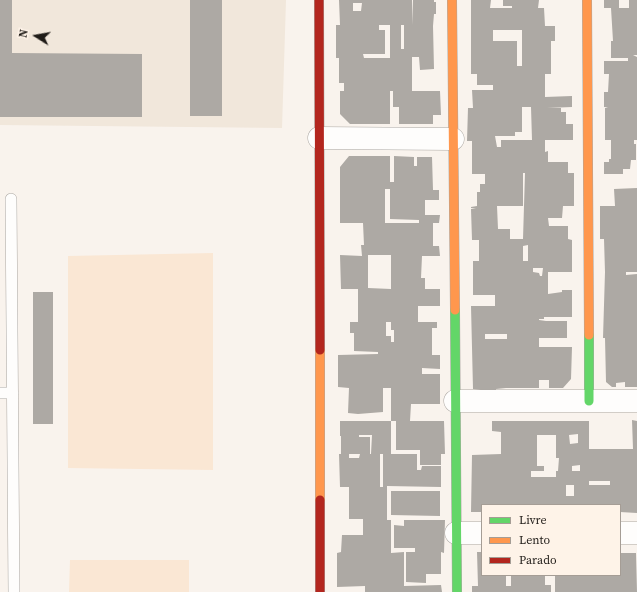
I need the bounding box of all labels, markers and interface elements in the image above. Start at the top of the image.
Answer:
north arrow [16,16,56,56]
text: N [16,28,32,39]
legend [481,504,621,576]
text: Livre [519,512,547,528]
text: Lento [519,532,550,548]
text: Parado [519,552,557,568]

